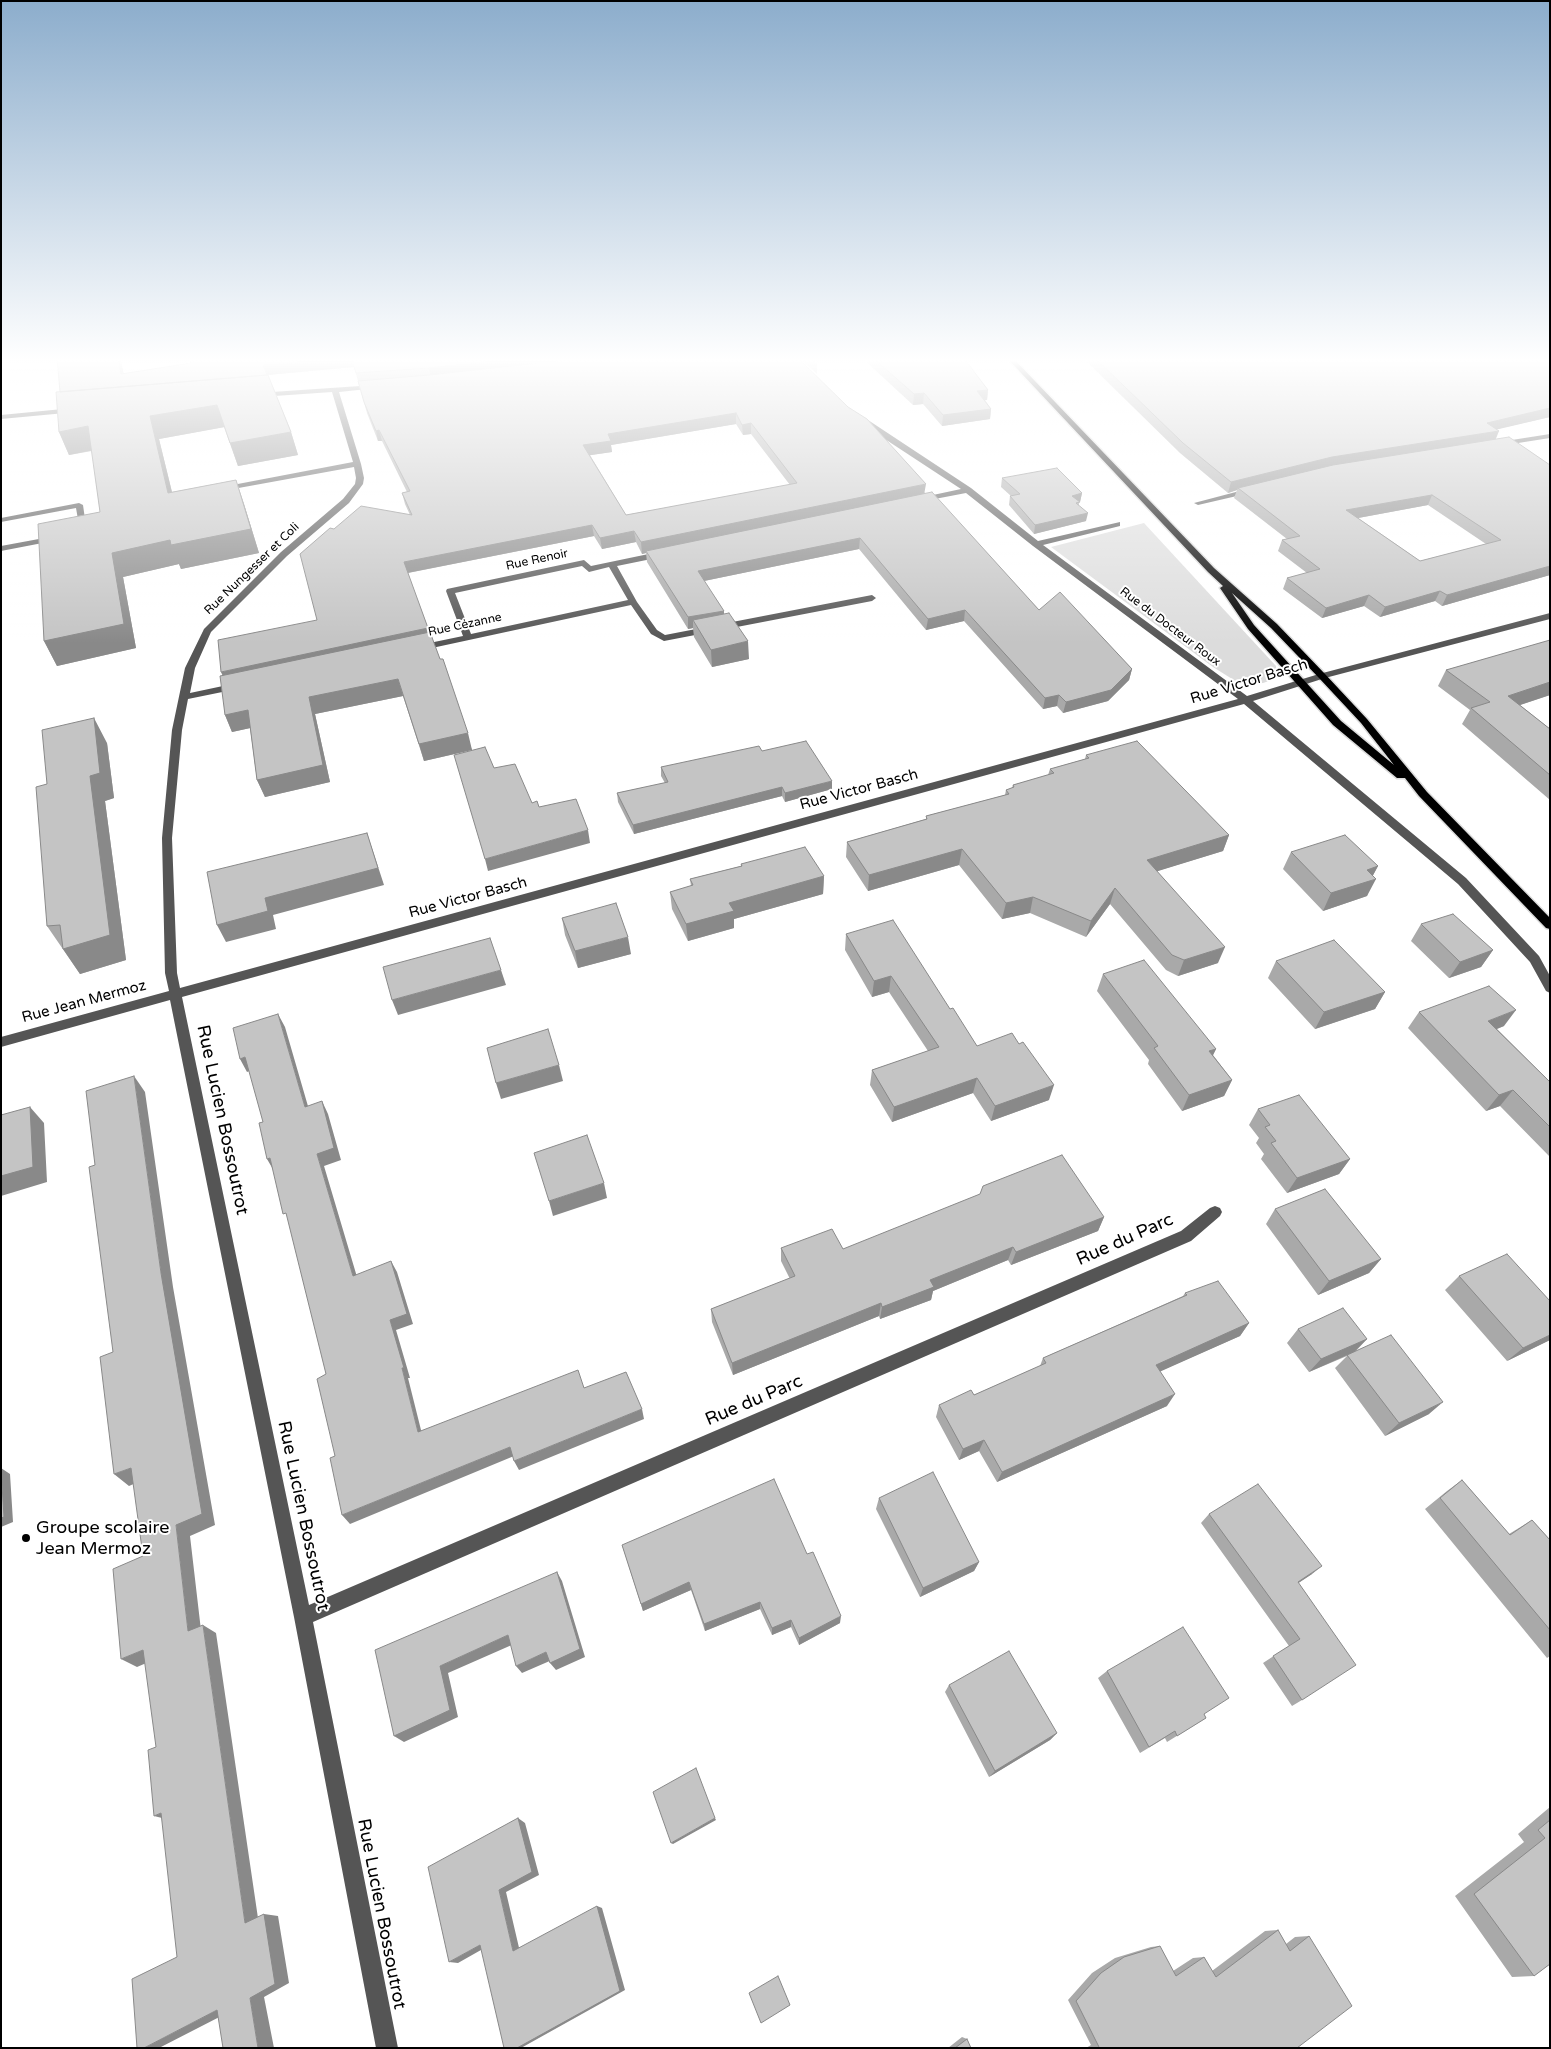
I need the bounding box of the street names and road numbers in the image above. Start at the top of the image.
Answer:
street label: Rue Nungesser et Coli [202,520,302,618]
street label: Rue Renoir [505,546,569,574]
street label: Rue du Docteur Roux [1117,585,1223,669]
street label: Rue Cézanne [427,610,503,640]
street label: Rue Victor Basch [1188,656,1310,708]
street label: Rue Victor Basch [798,766,920,814]
street label: Rue Victor Basch [407,874,529,922]
street label: Rue Jean Mermoz [20,977,148,1027]
street label: Rue Lucien Bossoutrot [191,1023,253,1217]
street label: Rue du Parc [1073,1209,1177,1271]
street label: Rue du Parc [702,1371,806,1431]
street label: Rue Lucien Bossoutrot [272,1419,334,1613]
street label: Rue Lucien Bossoutrot [352,1817,410,2011]

